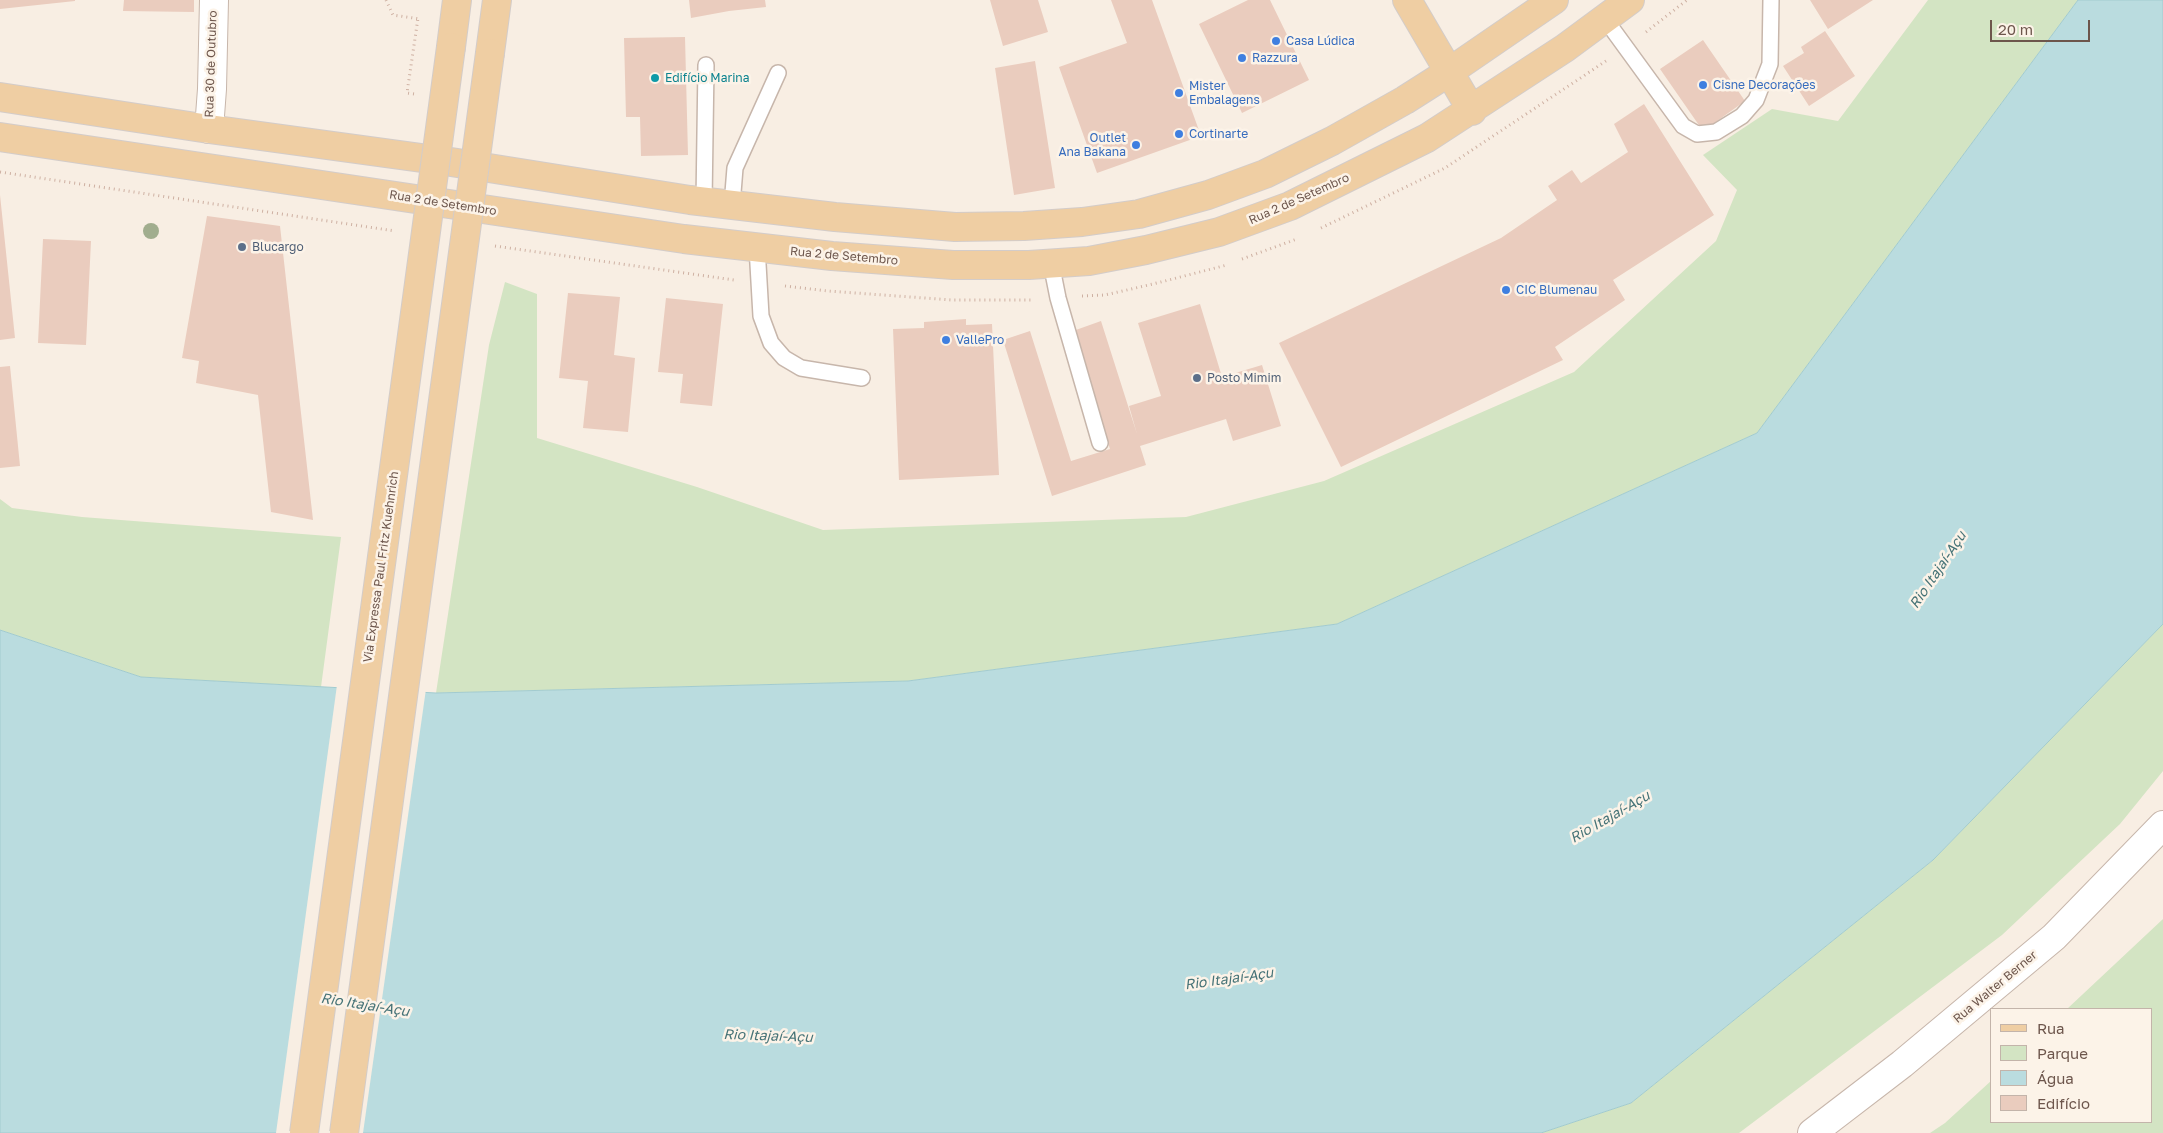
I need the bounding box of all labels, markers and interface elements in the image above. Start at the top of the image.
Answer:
street label: Rua 30 de Outubro [202,10,220,118]
scale bar [1993,10,2093,42]
text: 20 m [1998,20,2033,38]
place label: Casa Lúdica [1286,34,1355,48]
marker: Casa Lúdica [1270,35,1282,47]
place label: Razzura [1252,51,1298,65]
marker: Razzura [1236,52,1248,64]
place label: Edifício Marina [665,71,750,85]
marker: Edifício Marina [649,72,661,84]
place label: Cisne Decorações [1713,78,1816,92]
place label: Mister Embalagens [1189,79,1260,107]
marker: Cisne Decorações [1697,79,1709,91]
marker: Mister Embalagens [1173,87,1185,99]
place label: Cortinarte [1189,127,1248,141]
marker: Cortinarte [1173,128,1185,140]
place label: Outlet Ana Bakana [1058,131,1126,159]
marker: Outlet Ana Bakana [1130,139,1142,151]
street label: Rua 2 de Setembro [1247,170,1351,228]
street label: Rua 2 de Setembro [388,187,498,219]
place label: Blucargo [252,240,304,254]
marker: Blucargo [236,241,248,253]
street label: Rua 2 de Setembro [789,244,899,268]
place label: CIC Blumenau [1516,283,1597,297]
marker: CIC Blumenau [1500,284,1512,296]
place label: VallePro [956,333,1004,347]
marker: VallePro [940,334,952,346]
place label: Posto Mimim [1207,371,1281,385]
marker: Posto Mimim [1191,372,1203,384]
street label: Via Expressa Paul Fritz Kuehnrich [360,470,402,664]
water label: Rio Itajaí-Açu [1906,528,1970,612]
water label: Rio Itajaí-Açu [1567,787,1653,847]
street label: Rua Walter Berner [1950,948,2040,1026]
water label: Rio Itajaí-Açu [1184,964,1274,994]
water label: Rio Itajaí-Açu [320,990,410,1020]
legend [1990,1008,2153,1123]
text: Rua [2037,1019,2064,1037]
water label: Rio Itajaí-Açu [723,1026,813,1046]
text: Parque [2037,1044,2088,1062]
text: Água [2037,1069,2074,1087]
text: Edifício [2037,1094,2090,1112]

